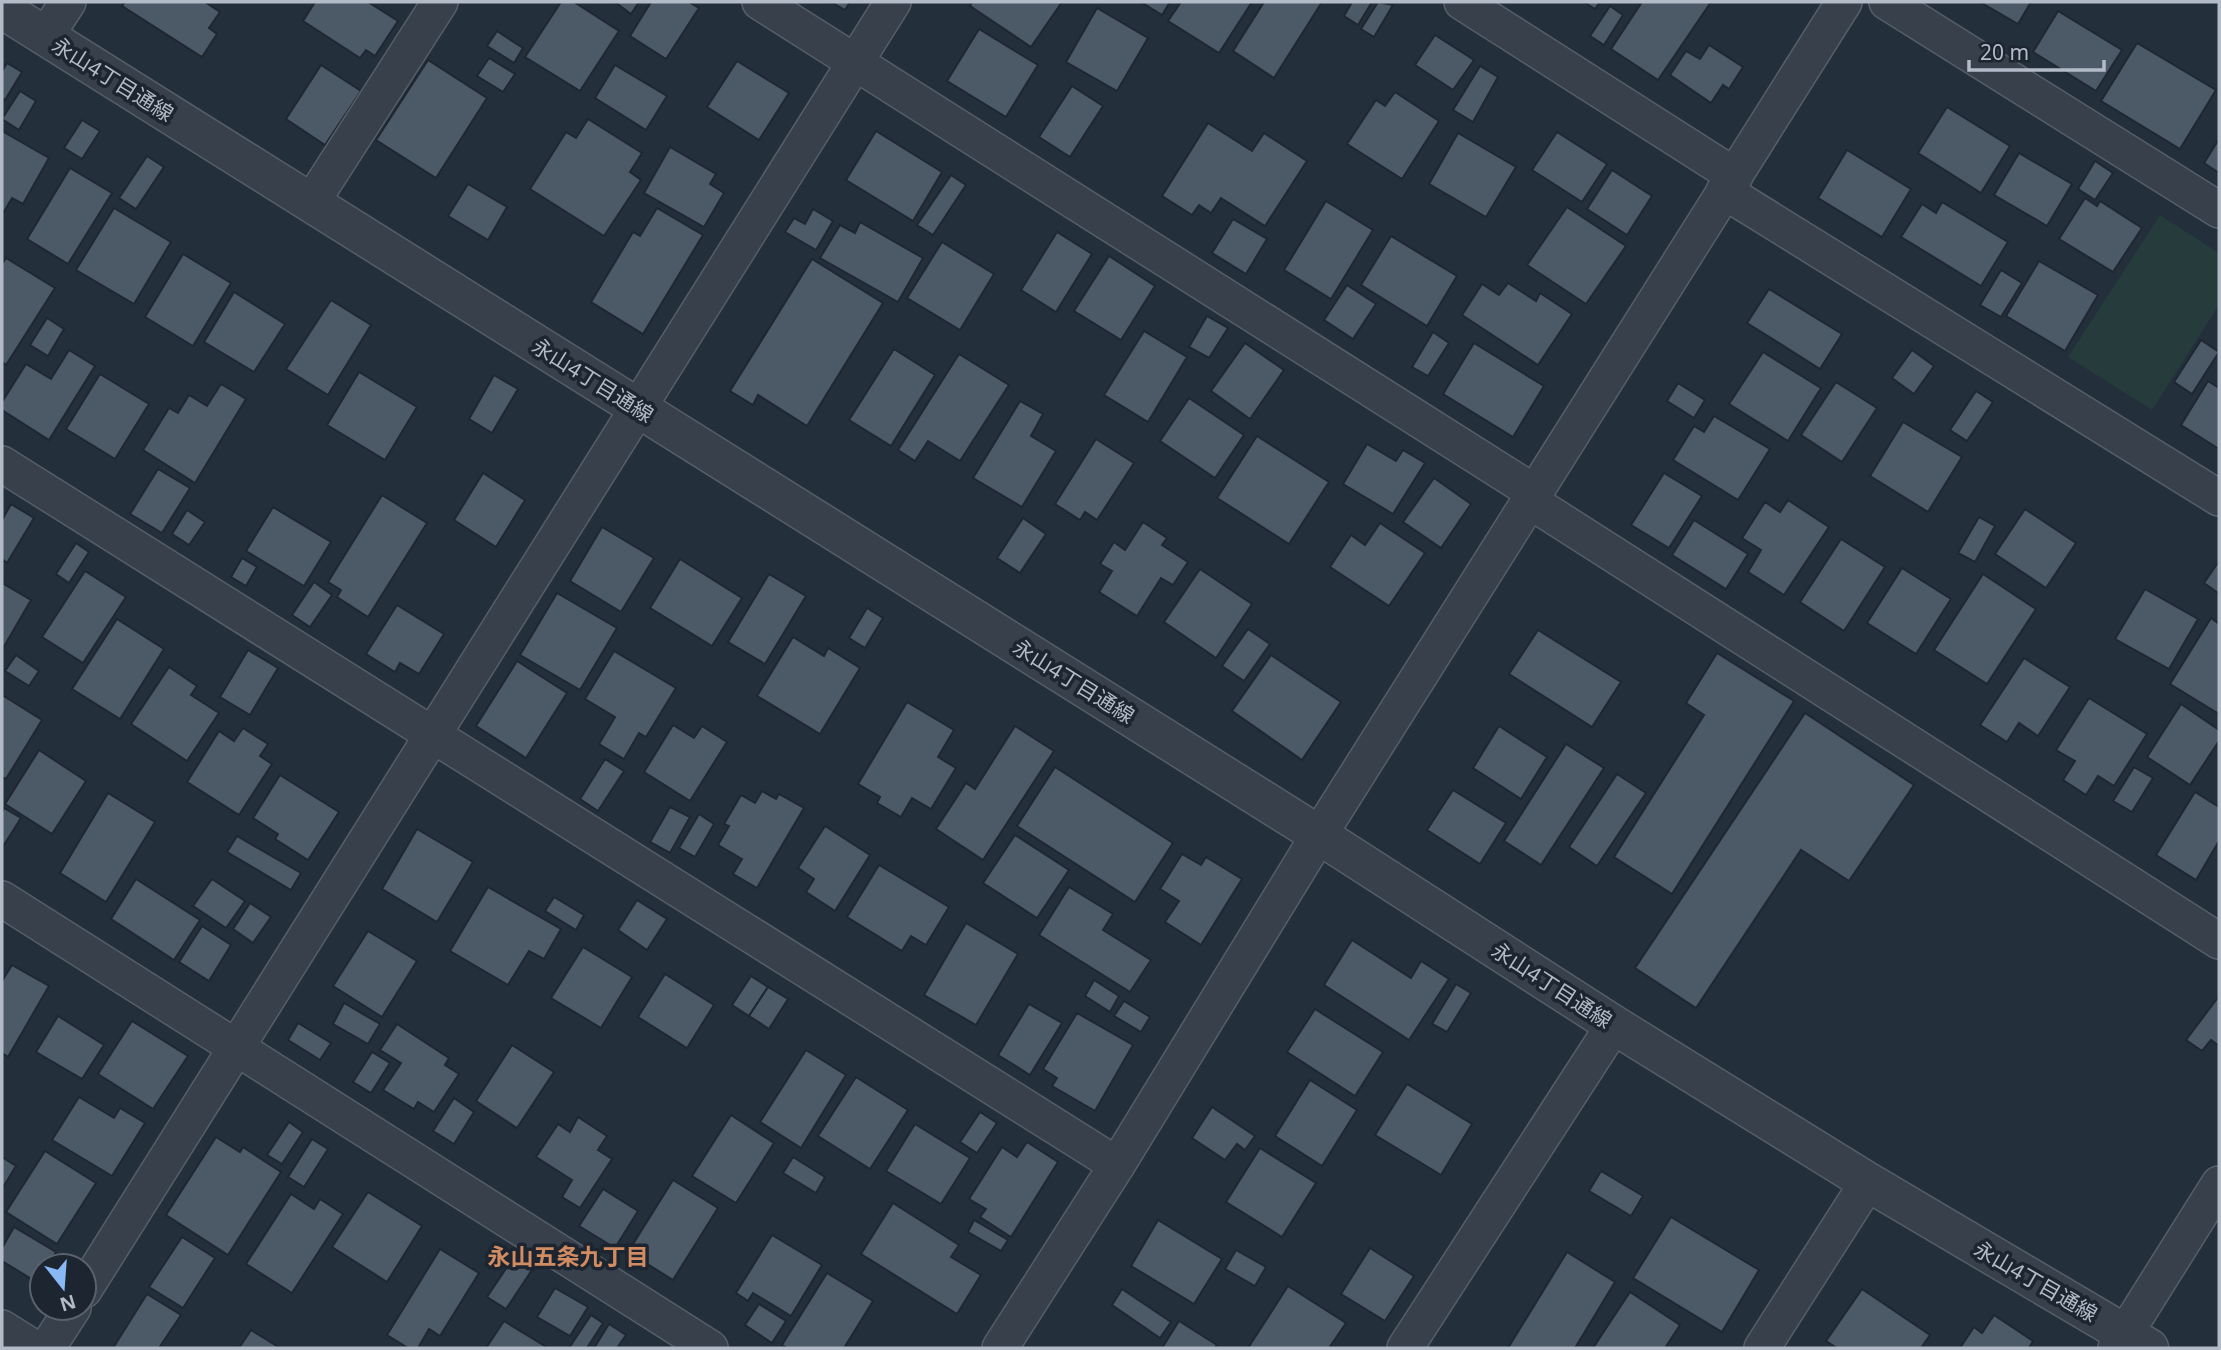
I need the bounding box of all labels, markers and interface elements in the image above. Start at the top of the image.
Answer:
scale bar [1969,28,2104,72]
street label: 永山4丁目通線 [47,31,179,127]
text: 20 m [1980,38,2029,66]
street label: 永山4丁目通線 [527,332,659,428]
street label: 永山4丁目通線 [1008,633,1140,729]
street label: 永山4丁目通線 [1487,936,1617,1034]
street label: 永山4丁目通線 [1969,1234,2103,1328]
district label: 永山五条九丁目 [488,1240,649,1272]
north arrow [28,1252,98,1322]
text: N [57,1289,79,1318]

